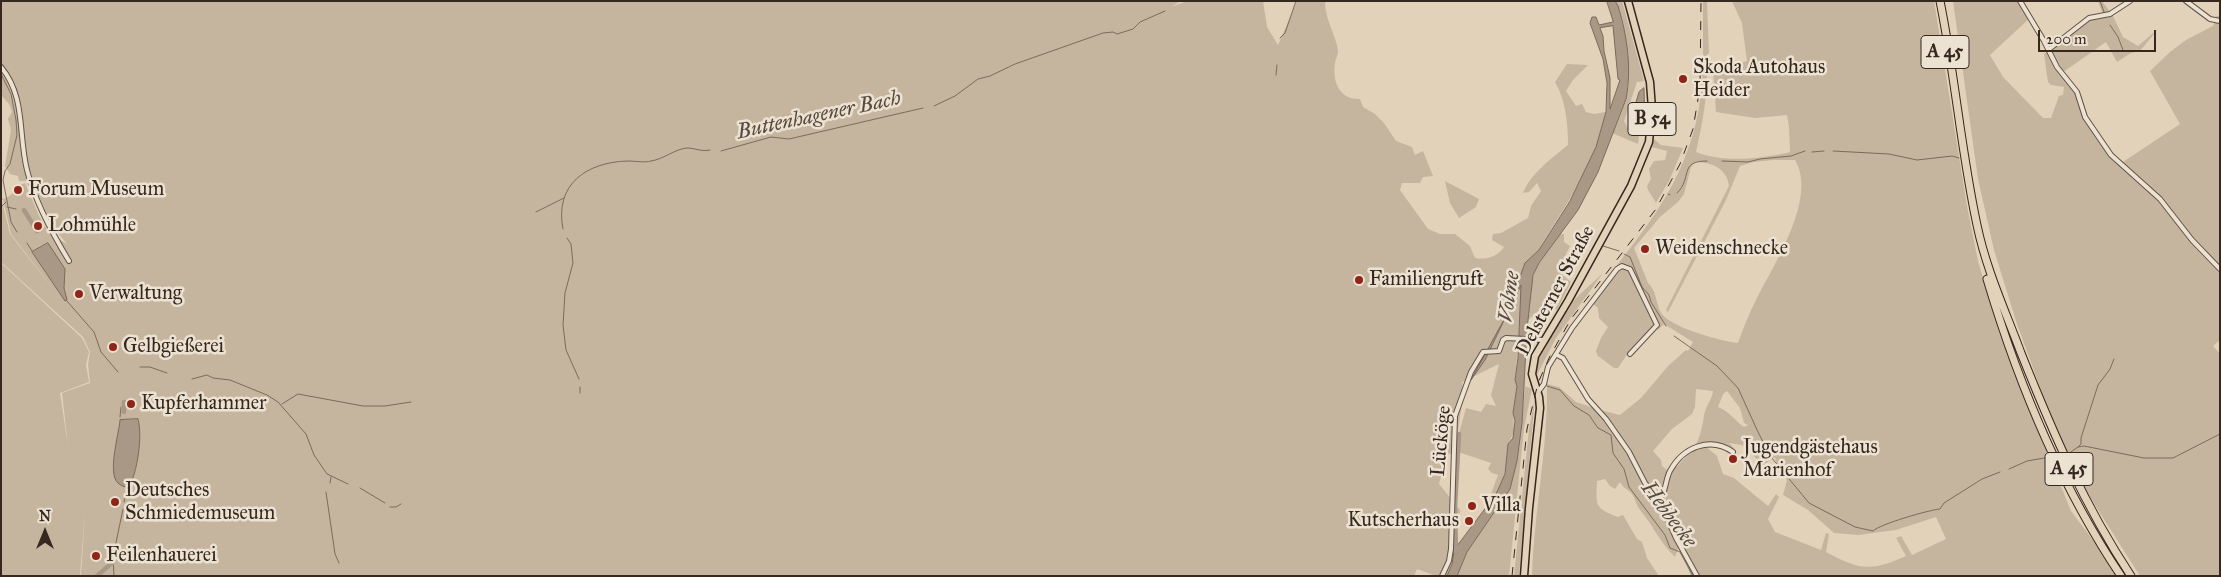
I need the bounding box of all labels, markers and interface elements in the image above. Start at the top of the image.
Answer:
scale bar [2041,20,2158,52]
text: 200 m [2046,30,2087,48]
road number: A 45 [1921,36,1969,68]
place label: Skoda Autohaus Heider [1693,56,1825,103]
marker: Skoda Autohaus Heider [1677,73,1689,85]
water label: Buttenhagener Bach [735,86,903,146]
road number: B 54 [1628,102,1676,136]
place label: Forum Museum [28,178,164,202]
marker: Forum Museum [12,184,24,196]
place label: Lohmühle [48,214,136,238]
marker: Lohmühle [32,220,44,232]
street label: Delsterner Straße [1512,222,1600,360]
place label: Weidenschnecke [1655,237,1788,261]
marker: Weidenschnecke [1639,243,1651,255]
place label: Familiengruft [1369,268,1484,292]
water label: Volme [1494,270,1526,324]
marker: Familiengruft [1353,274,1365,286]
place label: Verwaltung [89,282,182,306]
marker: Verwaltung [73,288,85,300]
place label: Gelbgießerei [123,335,224,359]
marker: Gelbgießerei [107,341,119,353]
place label: Kupferhammer [141,392,267,416]
marker: Kupferhammer [125,398,137,410]
street label: Lücköge [1427,405,1457,477]
place label: Jugendgästehaus Marienhof [1743,436,1878,483]
road number: A 45 [2045,452,2093,486]
marker: Jugendgästehaus Marienhof [1727,453,1739,465]
water label: Hebbecke [1635,477,1701,553]
place label: Deutsches Schmiedemuseum [125,479,275,526]
place label: Villa [1482,494,1521,518]
marker: Deutsches Schmiedemuseum [109,496,121,508]
marker: Villa [1466,500,1478,512]
north arrow [20,507,70,557]
text: N [39,508,51,525]
place label: Kutscherhaus [1347,509,1459,533]
marker: Kutscherhaus [1463,515,1475,527]
place label: Feilenhauerei [106,544,217,568]
marker: Feilenhauerei [90,550,102,562]

